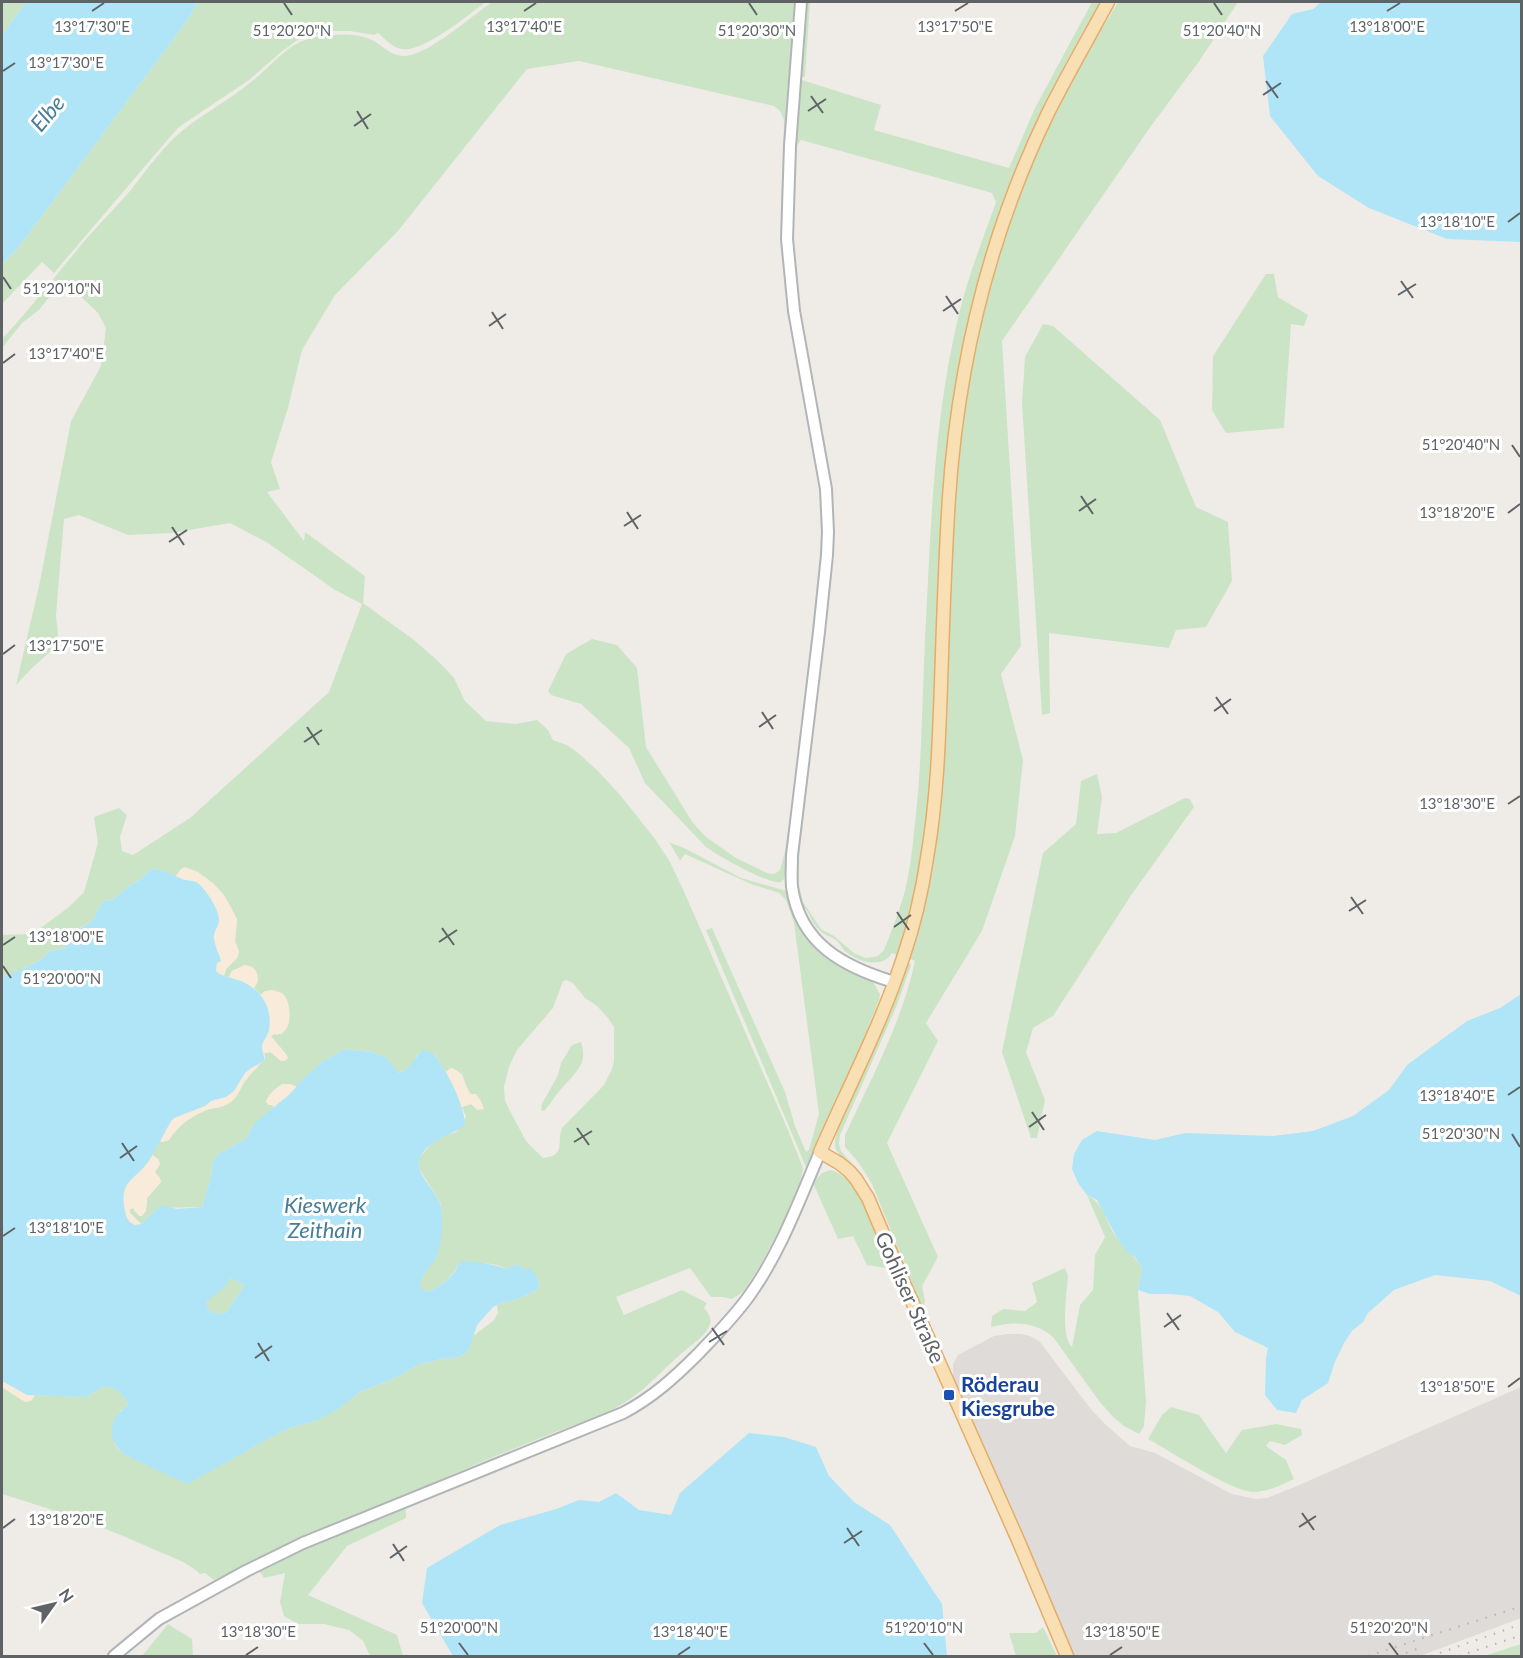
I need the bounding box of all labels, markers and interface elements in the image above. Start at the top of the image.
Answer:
text: 13°17'30"E [54,17,130,35]
text: 13°17'40"E [486,17,562,35]
text: 13°17'50"E [917,17,993,35]
text: 13°18'00"E [1349,17,1425,35]
text: 51°20'20"N [253,21,331,39]
text: 51°20'30"N [718,21,796,39]
text: 51°20'40"N [1183,21,1261,39]
text: 13°17'30"E [28,53,104,71]
water label: Elbe [24,89,70,137]
text: 13°18'10"E [1419,212,1495,230]
text: 51°20'10"N [23,279,101,297]
text: 13°17'40"E [28,344,104,362]
text: 51°20'40"N [1422,435,1500,453]
text: 13°18'20"E [1419,503,1495,521]
text: 13°17'50"E [28,636,104,654]
text: 13°18'30"E [1419,794,1495,812]
text: 13°18'00"E [28,927,104,945]
text: 51°20'00"N [23,969,101,987]
text: 13°18'40"E [1419,1086,1495,1104]
text: 51°20'30"N [1422,1124,1500,1142]
water label: Kieswerk Zeithain [284,1191,367,1243]
text: 13°18'10"E [28,1218,104,1236]
street label: Gohliser Straße [871,1227,951,1367]
place label: Röderau Kiesgrube [961,1371,1055,1420]
text: 13°18'50"E [1419,1377,1495,1395]
marker: Röderau Kiesgrube [942,1388,956,1402]
text: 13°18'20"E [28,1510,104,1528]
north arrow [24,1574,84,1634]
text: N [56,1585,78,1606]
text: 51°20'00"N [420,1618,498,1636]
text: 51°20'10"N [885,1618,963,1636]
text: 51°20'20"N [1350,1618,1428,1636]
text: 13°18'30"E [220,1622,296,1640]
text: 13°18'40"E [652,1622,728,1640]
text: 13°18'50"E [1084,1622,1160,1640]

